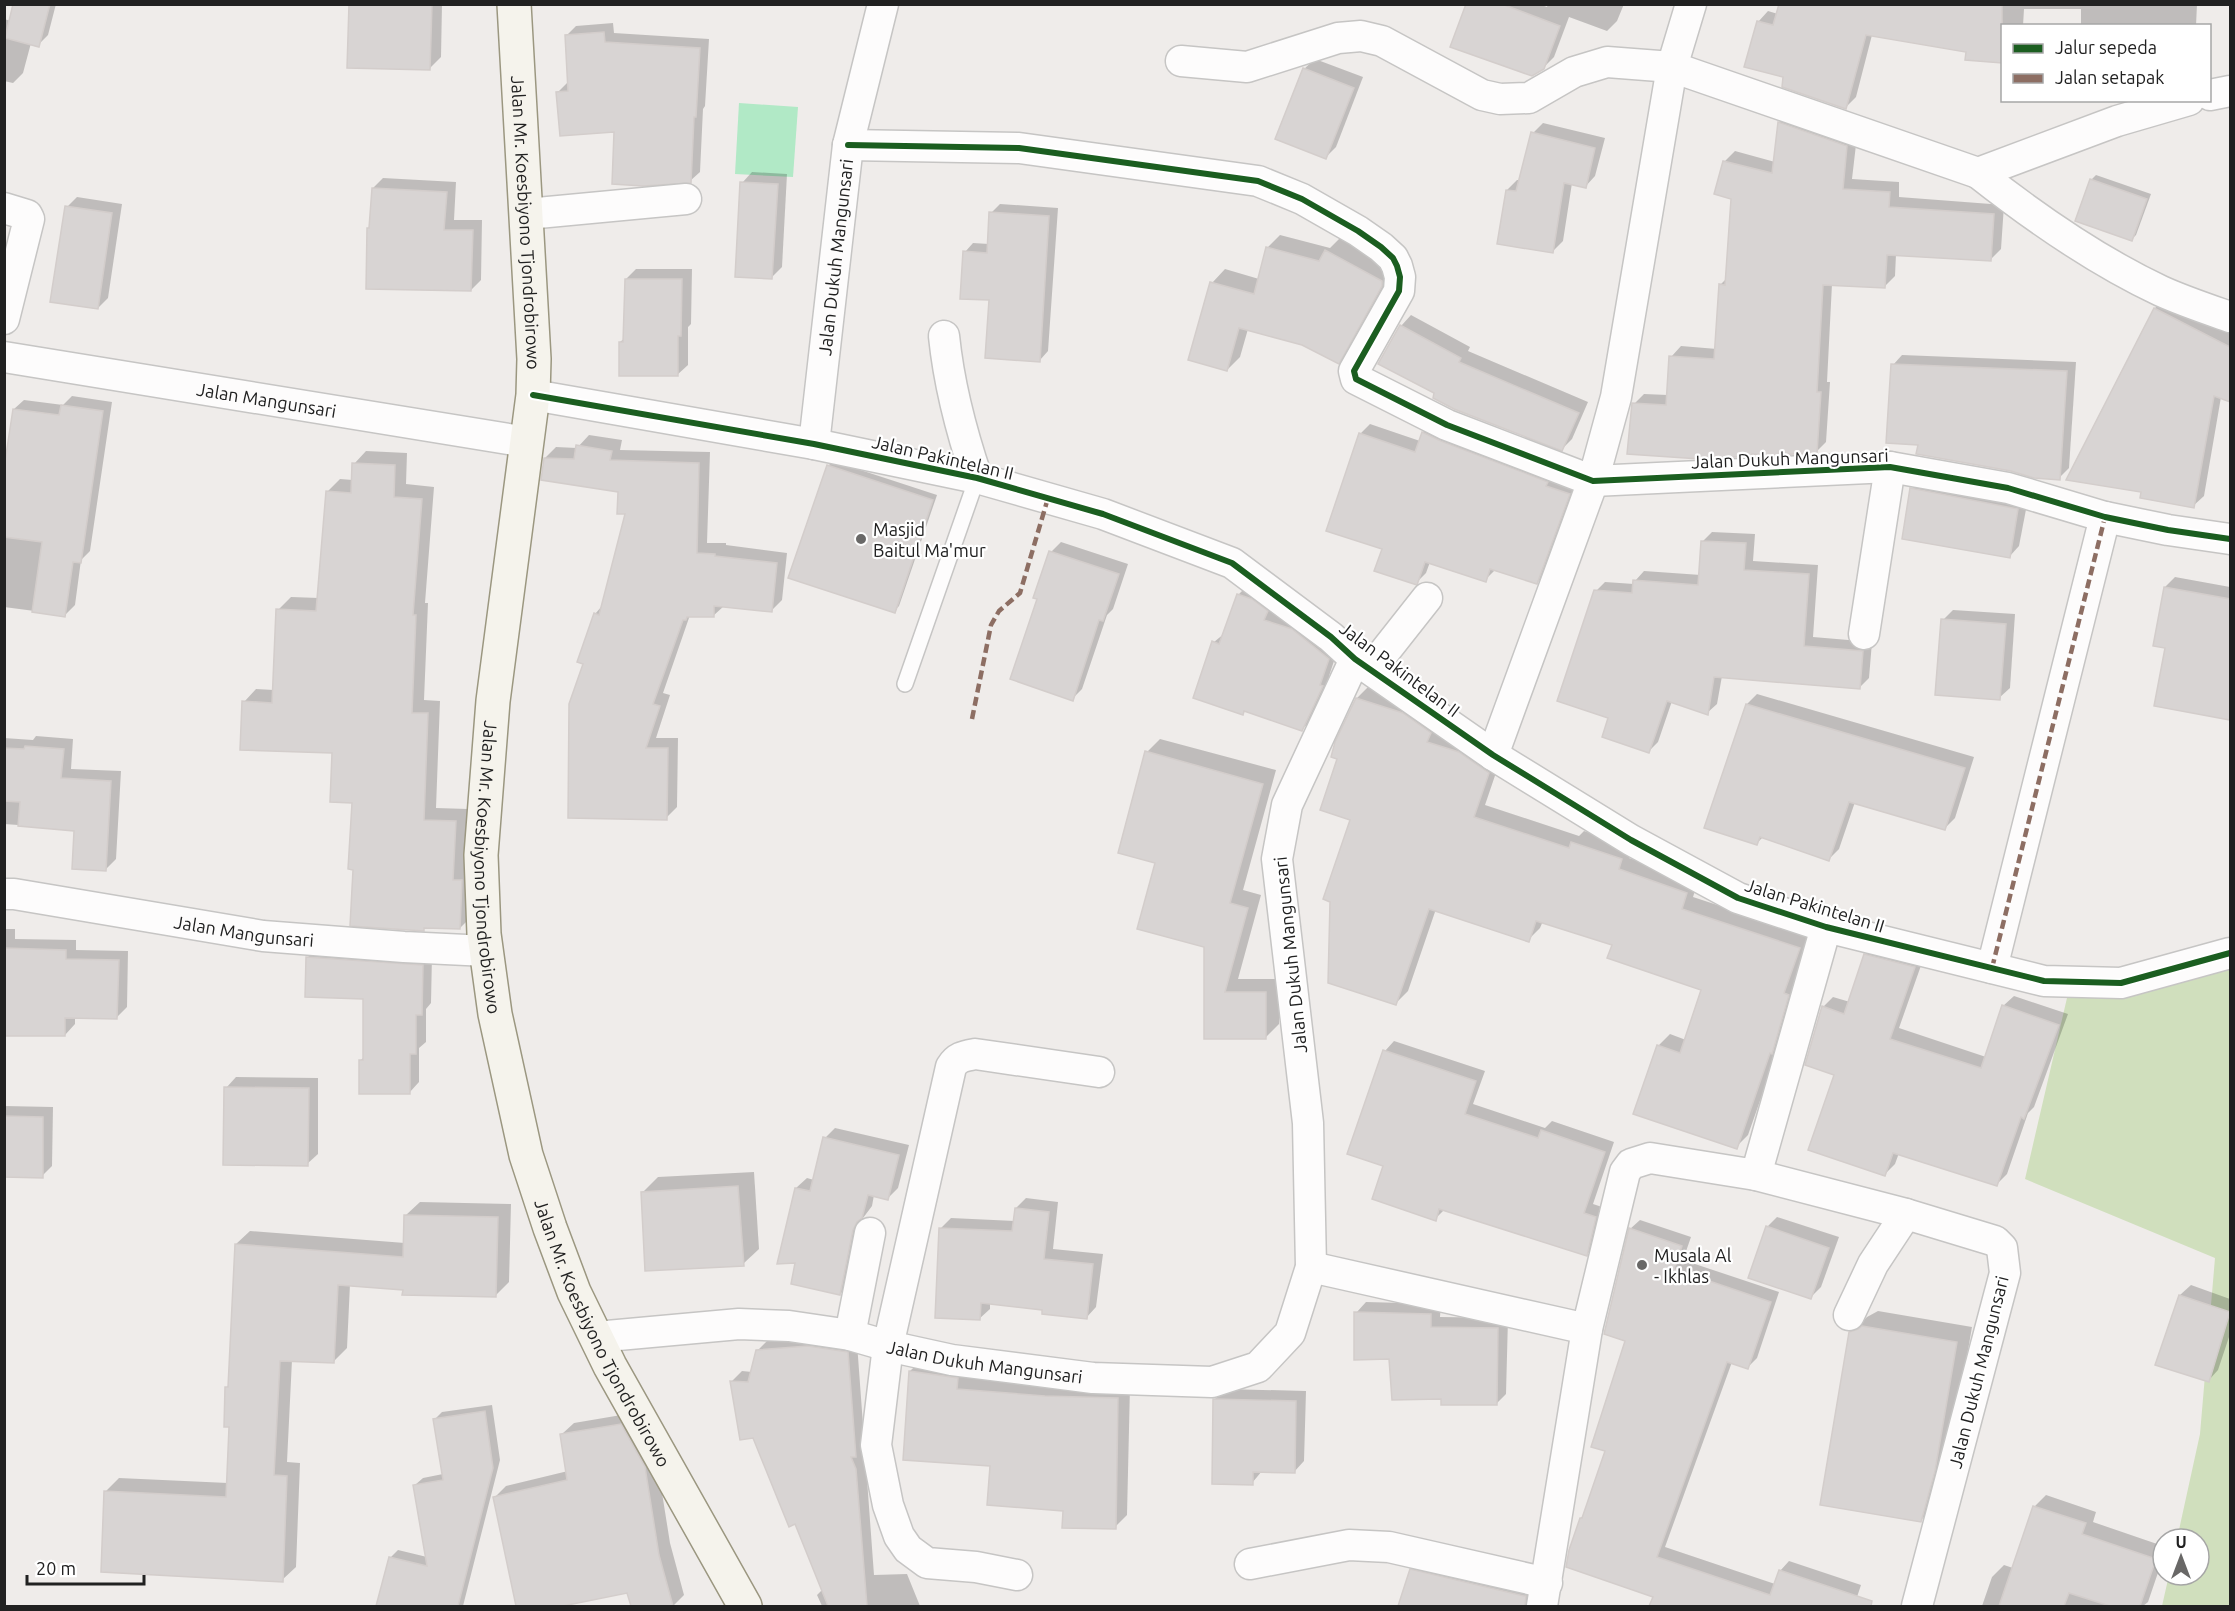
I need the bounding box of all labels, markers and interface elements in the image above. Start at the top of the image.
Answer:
legend [2001,24,2211,102]
text: Jalur sepeda [2055,37,2157,57]
text: Jalan setapak [2055,67,2164,87]
street label: Jalan Mr. Koesbiyono Tjondrobirowo [508,75,544,370]
street label: Jalan Dukuh Mangunsari [814,158,856,357]
street label: Jalan Mangunsari [195,378,338,421]
street label: Jalan Pakintelan II [870,431,1016,483]
street label: Jalan Dukuh Mangunsari [1691,445,1889,471]
place label: Masjid Baitul Ma'mur [873,519,986,560]
marker: Masjid Baitul Ma'mur [854,532,868,546]
street label: Jalan Pakintelan II [1336,617,1464,721]
street label: Jalan Mr. Koesbiyono Tjondrobirowo [471,720,505,1015]
street label: Jalan Dukuh Mangunsari [1270,856,1310,1054]
street label: Jalan Pakintelan II [1743,874,1887,936]
street label: Jalan Mangunsari [173,911,315,950]
street label: Jalan Mr. Koesbiyono Tjondrobirowo [531,1196,675,1470]
place label: Musala Al - Ikhlas [1654,1245,1732,1286]
marker: Musala Al - Ikhlas [1635,1258,1649,1272]
street label: Jalan Dukuh Mangunsari [1944,1274,2012,1470]
street label: Jalan Dukuh Mangunsari [885,1336,1084,1387]
north arrow [2151,1527,2211,1587]
text: U [2175,1533,2187,1551]
scale bar [27,1548,144,1586]
text: 20 m [36,1558,76,1578]

